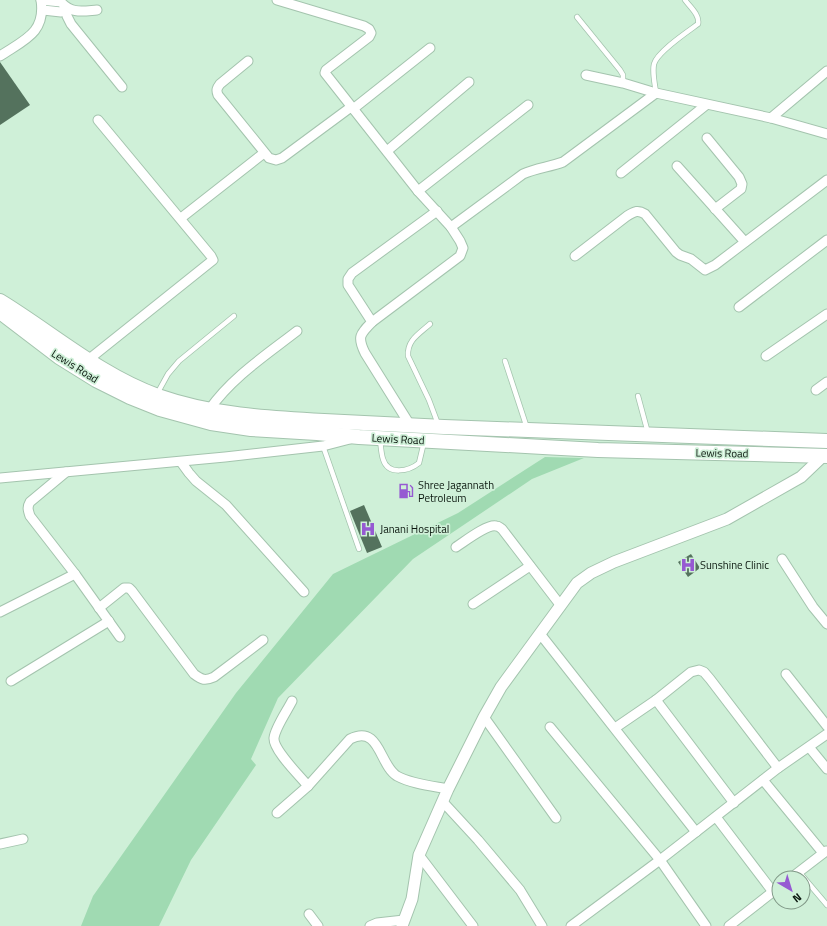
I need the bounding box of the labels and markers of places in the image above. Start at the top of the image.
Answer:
place label: Shree Jagannath Petroleum [418,477,494,506]
fuel station icon: Shree Jagannath Petroleum [397,482,415,500]
hospital icon: Janani Hospital [359,520,377,538]
place label: Janani Hospital [380,521,449,537]
hospital icon: Sunshine Clinic [679,556,697,574]
place label: Sunshine Clinic [700,557,769,573]

